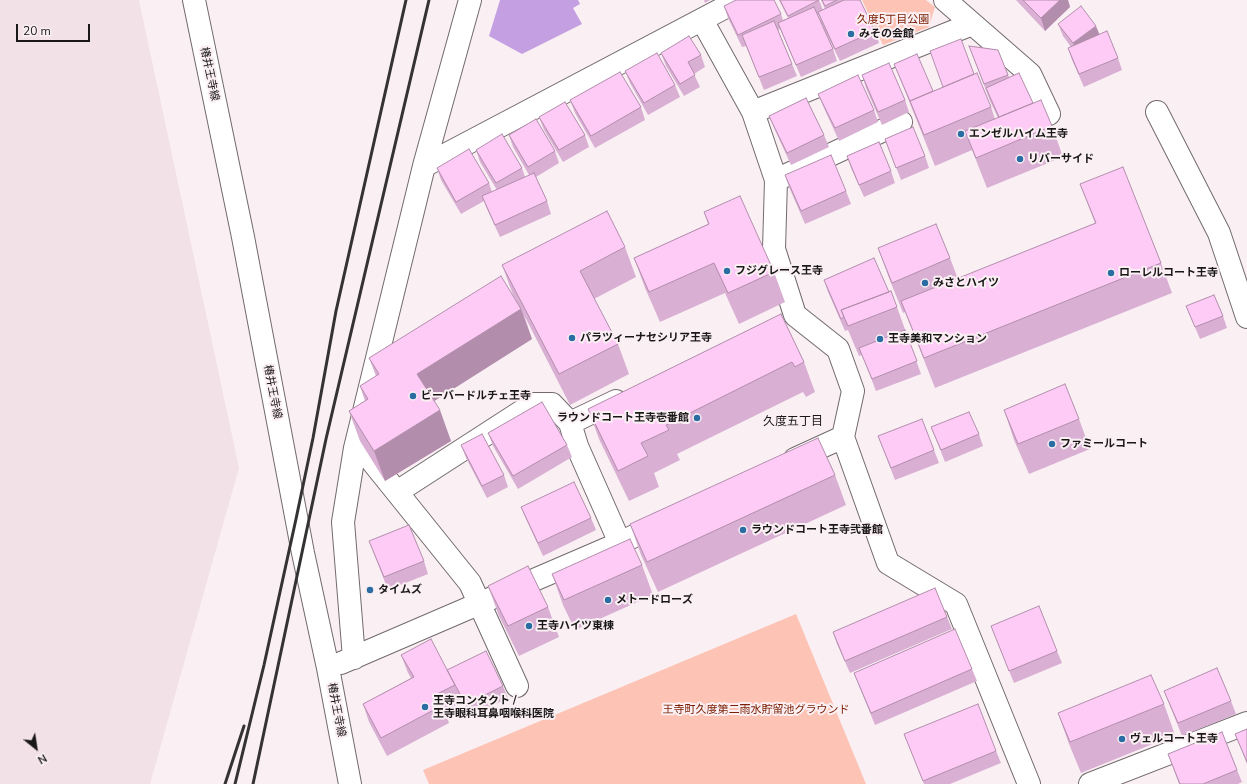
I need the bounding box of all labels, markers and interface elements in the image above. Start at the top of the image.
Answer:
park label: 久度5丁目公園 [857,13,929,27]
scale bar [18,16,92,42]
text: 20 m [23,23,51,39]
place label: みその会館 [859,27,914,41]
marker: みその会館 [846,29,856,39]
street label: 椿井王寺線 [197,46,221,102]
place label: エンゼルハイム王寺 [969,127,1068,141]
marker: エンゼルハイム王寺 [956,129,966,139]
place label: リバーサイド [1028,152,1094,166]
marker: リバーサイド [1015,154,1025,164]
place label: フジグレース王寺 [735,264,823,278]
marker: フジグレース王寺 [722,266,732,276]
place label: ローレルコート王寺 [1119,266,1218,280]
marker: ローレルコート王寺 [1106,268,1116,278]
place label: みさとハイツ [933,276,999,290]
marker: みさとハイツ [920,278,930,288]
place label: パラツィーナセシリア王寺 [580,331,712,345]
place label: 王寺美和マンション [888,332,987,346]
marker: パラツィーナセシリア王寺 [567,333,577,343]
marker: 王寺美和マンション [875,334,885,344]
street label: 椿井王寺線 [260,364,284,420]
place label: ビーバードルチェ王寺 [421,389,531,403]
marker: ビーバードルチェ王寺 [408,391,418,401]
place label: ラウンドコート王寺壱番館 [557,411,689,425]
marker: ラウンドコート王寺壱番館 [692,413,702,423]
district label: 久度五丁目 [763,415,823,429]
place label: ファミールコート [1060,437,1148,451]
marker: ファミールコート [1047,439,1057,449]
place label: ラウンドコート王寺弐番館 [751,523,883,537]
marker: ラウンドコート王寺弐番館 [738,525,748,535]
place label: タイムズ [378,583,422,597]
marker: タイムズ [365,585,375,595]
place label: メトードローズ [616,593,693,607]
marker: メトードローズ [603,595,613,605]
place label: 王寺ハイツ東棟 [537,619,614,633]
marker: 王寺ハイツ東棟 [524,621,534,631]
street label: 椿井王寺線 [324,682,348,738]
place label: 王寺コンタクト / 王寺眼科耳鼻咽喉科医院 [433,694,554,720]
marker: 王寺コンタクト / 王寺眼科耳鼻咽喉科医院 [420,702,430,712]
park label: 王寺町久度第二雨水貯留池グラウンド [663,703,849,717]
north arrow [16,728,56,768]
place label: ヴェルコート王寺 [1130,732,1218,746]
marker: ヴェルコート王寺 [1117,734,1127,744]
text: N [35,750,50,767]

